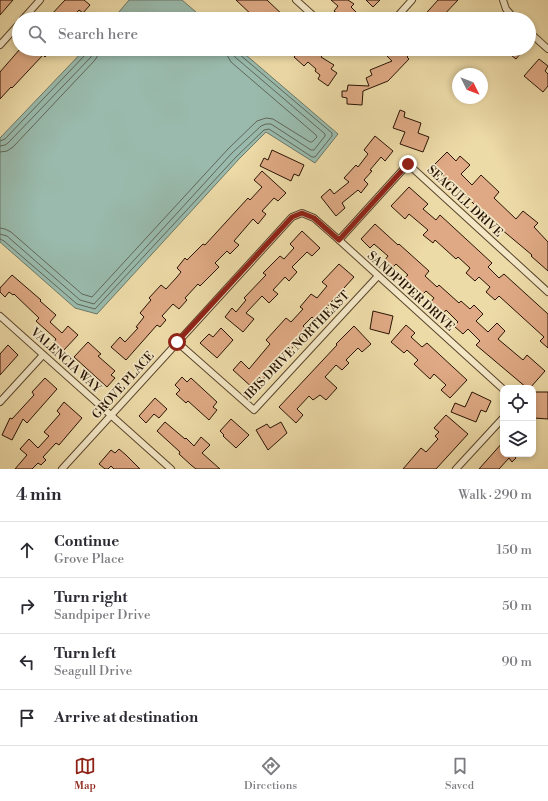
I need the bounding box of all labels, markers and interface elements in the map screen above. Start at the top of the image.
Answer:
search box [12,12,536,56]
icon: search [26,23,48,45]
text: Search here [58,25,138,44]
north arrow [452,68,488,104]
route end [399,155,417,173]
street label: SEAGULL DRIVE [424,163,506,240]
street label: SANDPIPER DRIVE [364,248,457,334]
street label: IBIS DRIVE NORTHEAST [242,288,353,403]
street label: VALENCIA WAY [27,324,105,397]
route start [168,333,186,351]
street label: GROVE PLACE [89,348,158,422]
map controls [500,385,536,457]
button: locate [500,385,536,421]
button: layers [500,421,536,457]
text: 4 min [16,484,61,506]
text: Walk · 290 m [458,487,532,503]
text: Continue [54,532,119,551]
icon: ahead [16,539,38,561]
text: 150 m [497,542,532,558]
text: Grove Place [54,551,124,567]
text: Turn right [54,588,128,607]
icon: right [16,595,38,617]
text: 50 m [502,598,532,614]
text: Sandpiper Drive [54,607,150,623]
text: Turn left [54,644,116,663]
icon: left [16,651,38,673]
text: 90 m [501,654,532,670]
text: Seagull Drive [54,663,132,679]
icon: arrive [16,707,38,729]
text: Arrive at destination [54,708,198,727]
tab: Map [74,755,96,793]
tab: Directions [244,755,297,793]
tab: Saved [445,755,474,793]

